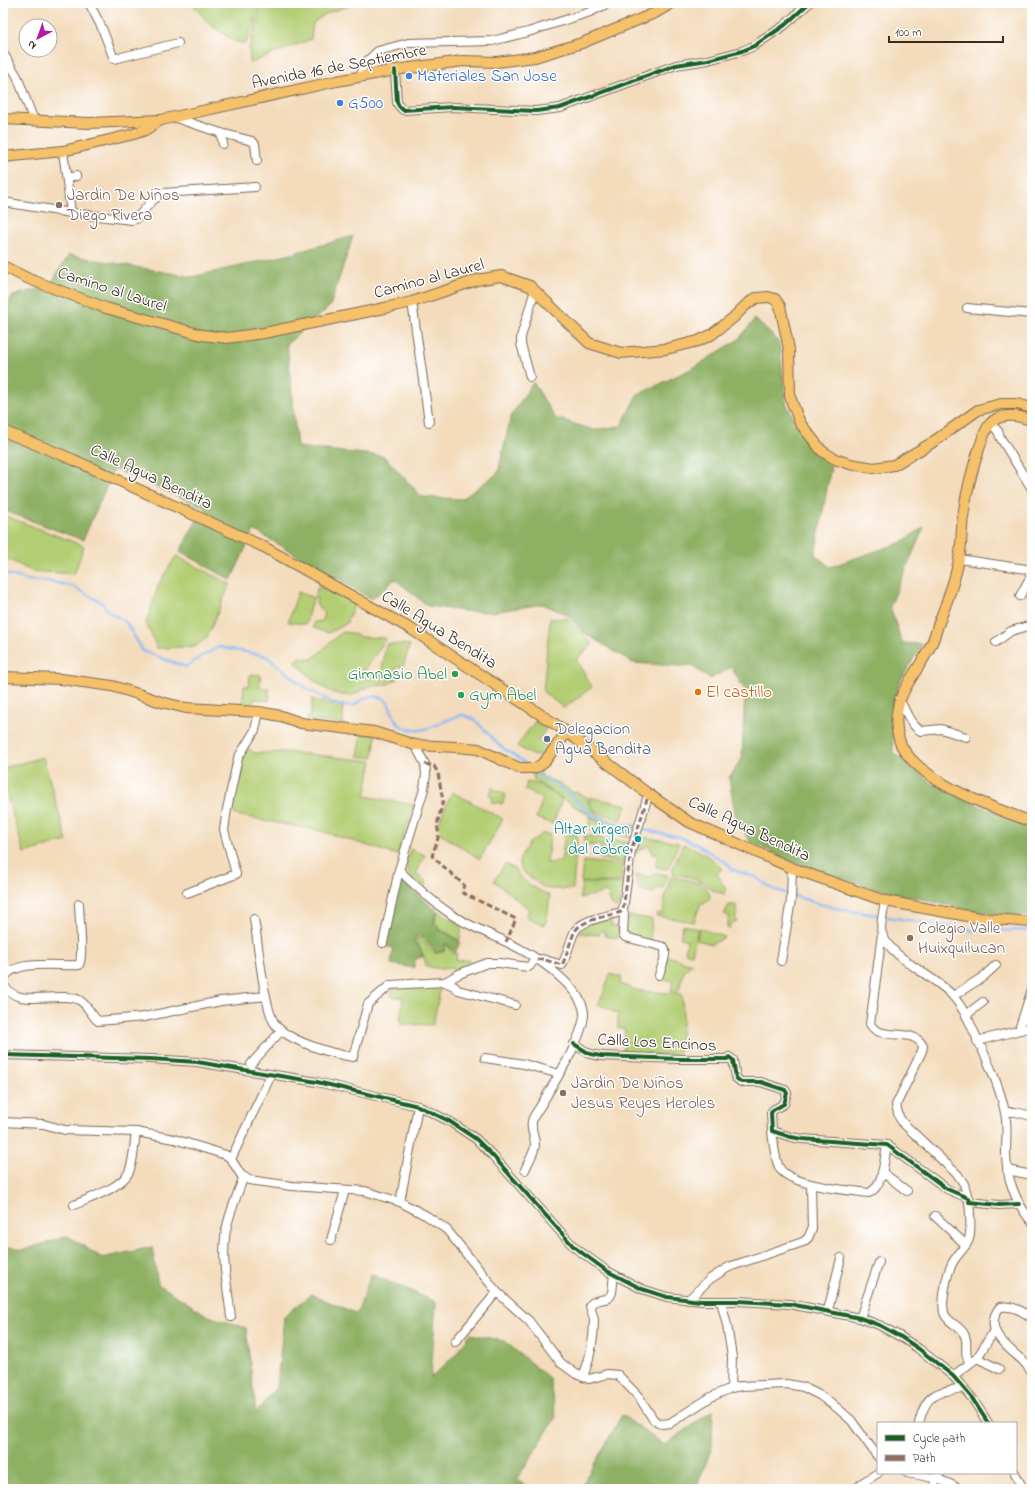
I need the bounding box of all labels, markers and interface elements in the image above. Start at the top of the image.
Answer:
north arrow [18,18,58,58]
scale bar [889,18,1003,44]
text: 100 m [895,24,922,42]
text: N [24,36,40,53]
street label: Avenida 16 de Septiembre [250,38,429,96]
place label: Materiales San Jose [417,64,557,89]
marker: Materiales San Jose [404,71,414,81]
place label: G500 [348,91,383,116]
marker: G500 [335,98,345,108]
place label: Jardin De Niños Diego Rivera [66,183,180,230]
marker: Jardin De Niños Diego Rivera [54,200,64,210]
street label: Camino al Laurel [371,252,487,306]
street label: Camino al Laurel [54,261,170,319]
street label: Calle Agua Bendita [85,438,216,518]
street label: Calle Agua Bendita [375,584,502,677]
place label: Gimnasio Abel [348,662,447,687]
marker: Gimnasio Abel [450,669,460,679]
place label: El castillo [706,680,772,705]
place label: Gym Abel [469,683,537,709]
marker: El castillo [693,687,703,697]
marker: Gym Abel [456,690,466,700]
place label: Delegacion Agua Bendita [554,717,651,764]
marker: Delegacion Agua Bendita [542,734,552,744]
street label: Calle Agua Bendita [683,790,814,870]
place label: Altar virgen del cobre [554,817,630,862]
marker: Altar virgen del cobre [633,834,643,844]
place label: Colegio Valle Huixquilucan [918,916,1005,961]
marker: Colegio Valle Huixquilucan [905,933,915,943]
street label: Calle Los Encinos [597,1027,717,1059]
place label: Jardin De Niños Jesus Reyes Heroles [571,1071,715,1117]
marker: Jardin De Niños Jesus Reyes Heroles [558,1088,568,1098]
legend [877,1422,1017,1474]
text: Cycle path [913,1430,965,1449]
text: Path [913,1450,936,1468]

